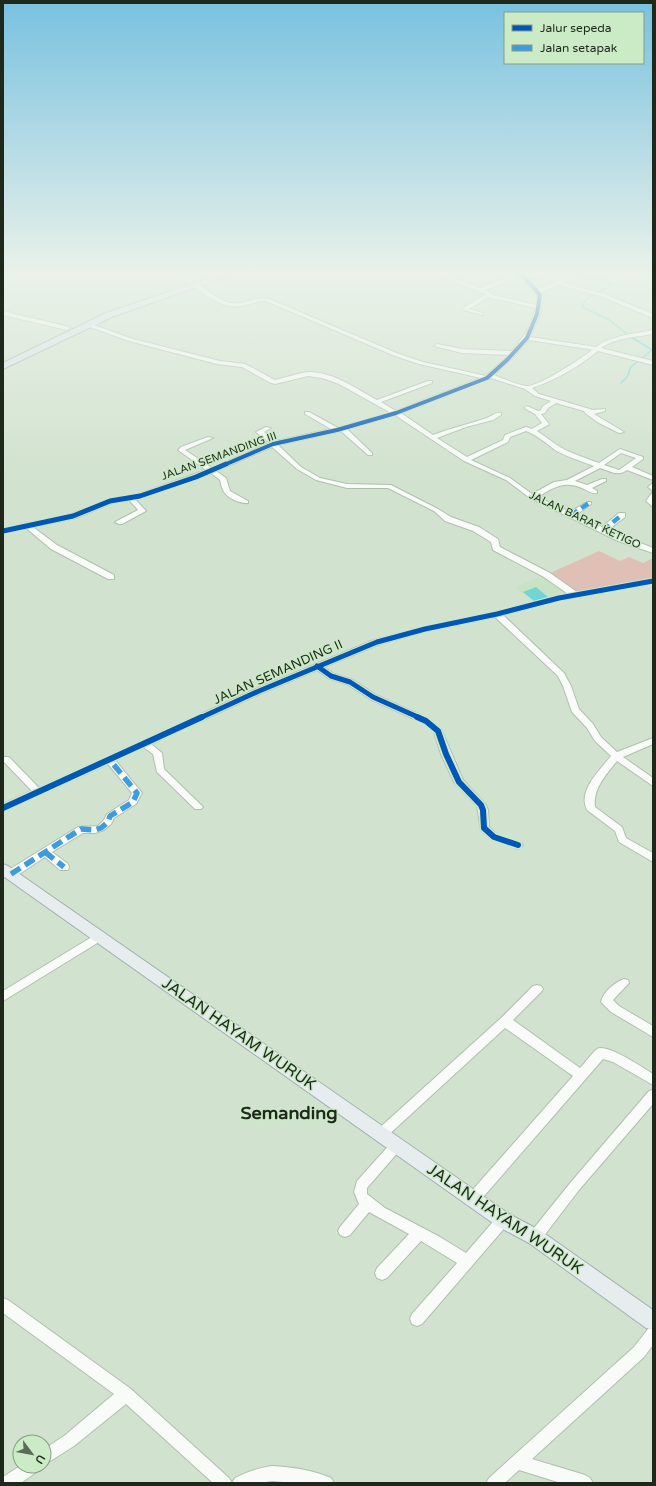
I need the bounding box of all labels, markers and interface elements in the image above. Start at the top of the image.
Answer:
legend [504,12,644,64]
text: Jalur sepeda [540,21,612,35]
text: Jalan setapak [540,41,618,55]
street label: JALAN SEMANDING III [160,429,278,483]
street label: JALAN BARAT KETIGO [527,488,643,552]
street label: JALAN SEMANDING II [211,636,345,708]
street label: JALAN HAYAM WURUK [158,973,320,1095]
district label: Semanding [240,1102,338,1124]
street label: JALAN HAYAM WURUK [423,1159,587,1279]
north arrow [12,1434,52,1474]
text: U [32,1452,48,1466]

